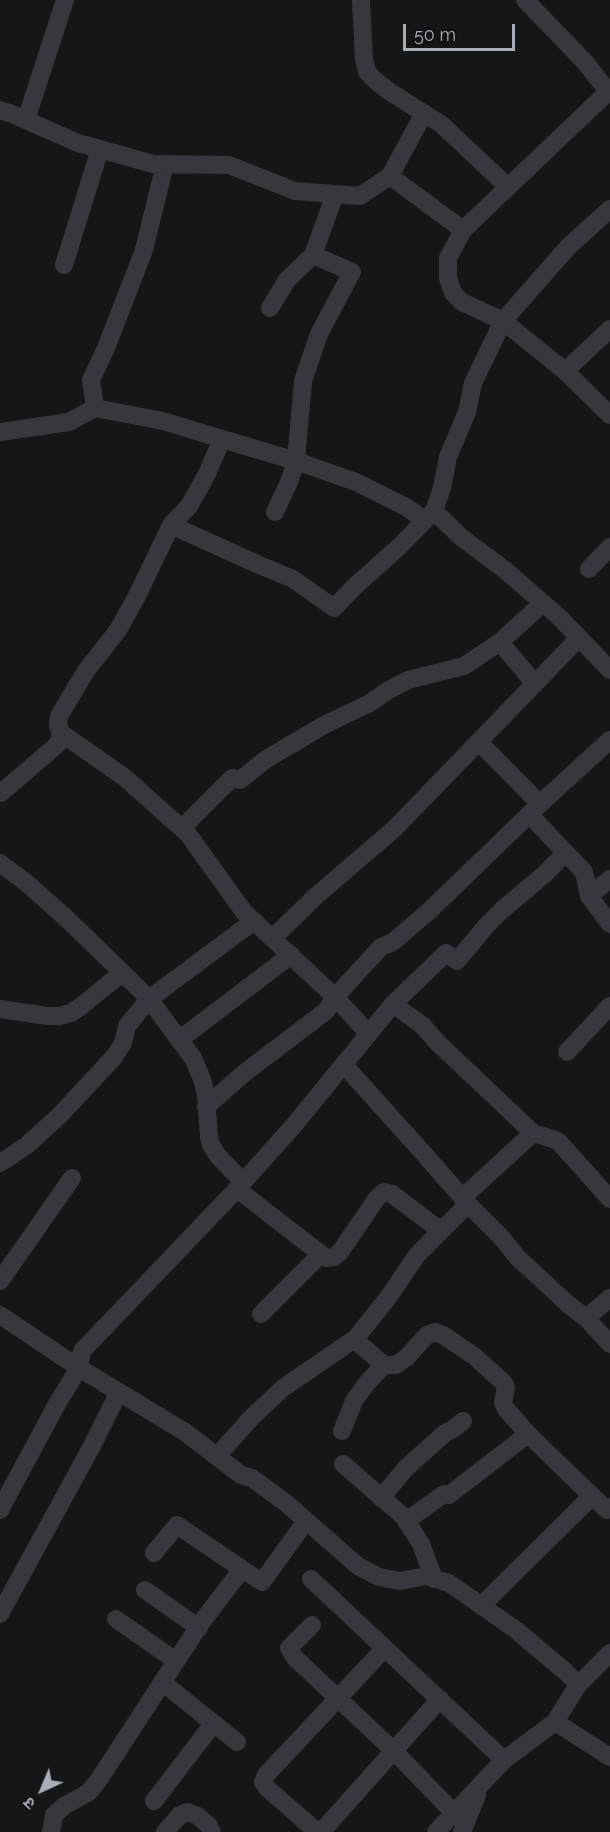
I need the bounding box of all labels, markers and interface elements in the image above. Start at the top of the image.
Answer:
scale bar [406,12,518,50]
text: 50 m [414,24,456,45]
north arrow [12,1760,72,1820]
text: उ [19,1793,39,1813]

